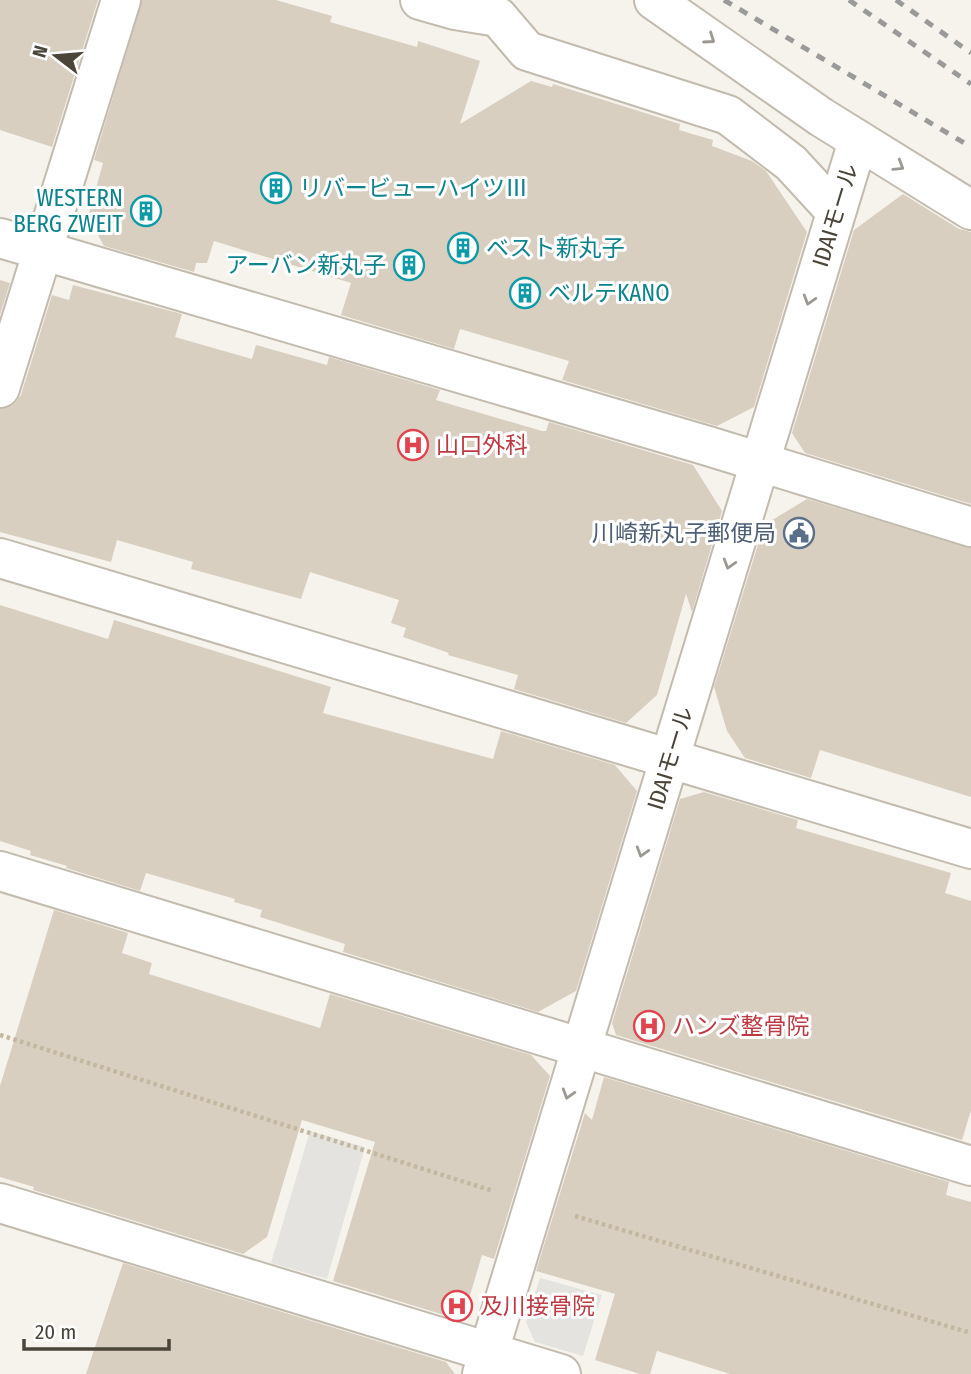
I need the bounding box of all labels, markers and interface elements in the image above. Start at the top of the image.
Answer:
north arrow [21,21,91,91]
one-way arrow [702,31,715,43]
text: N [28,43,53,60]
one-way arrow [891,158,904,171]
street label: IDAIモール [806,160,864,270]
building icon: リバービューハイツⅢ [259,171,293,205]
place label: リバービューハイツⅢ [299,174,528,202]
place label: WESTERN BERG ZWEIT [13,184,123,238]
building icon: WESTERN BERG ZWEIT [129,194,163,228]
building icon: ベスト新丸子 [446,231,480,265]
place label: ベスト新丸子 [486,234,624,262]
building icon: アーバン新丸子 [392,248,426,282]
place label: アーバン新丸子 [225,251,386,279]
building icon: ベルテKANO [508,276,542,310]
place label: ベルテKANO [548,279,670,307]
one-way arrow [803,294,818,306]
hospital icon: 山口外科 [396,428,430,462]
place label: 山口外科 [436,431,528,459]
public building icon: 川崎新丸子郵便局 [782,516,816,550]
place label: 川崎新丸子郵便局 [592,519,776,547]
one-way arrow [723,558,738,570]
street label: IDAIモール [641,703,699,813]
one-way arrow [635,846,650,858]
hospital icon: ハンズ整骨院 [632,1009,666,1043]
place label: ハンズ整骨院 [672,1012,810,1040]
one-way arrow [562,1087,577,1099]
hospital icon: 及川接骨院 [440,1289,474,1323]
place label: 及川接骨院 [480,1292,595,1320]
scale bar [24,1308,170,1352]
text: 20 m [35,1319,76,1345]

